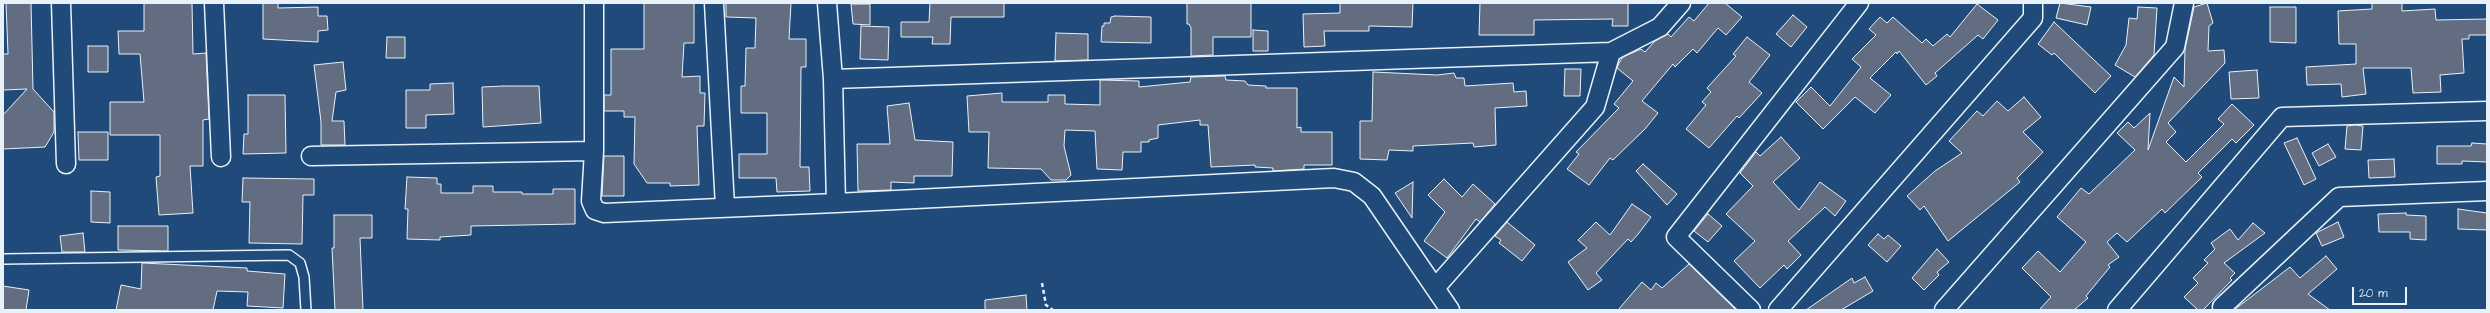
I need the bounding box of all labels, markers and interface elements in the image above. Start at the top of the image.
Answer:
scale bar [2354,279,2409,305]
text: 20 m [2359,285,2388,302]

